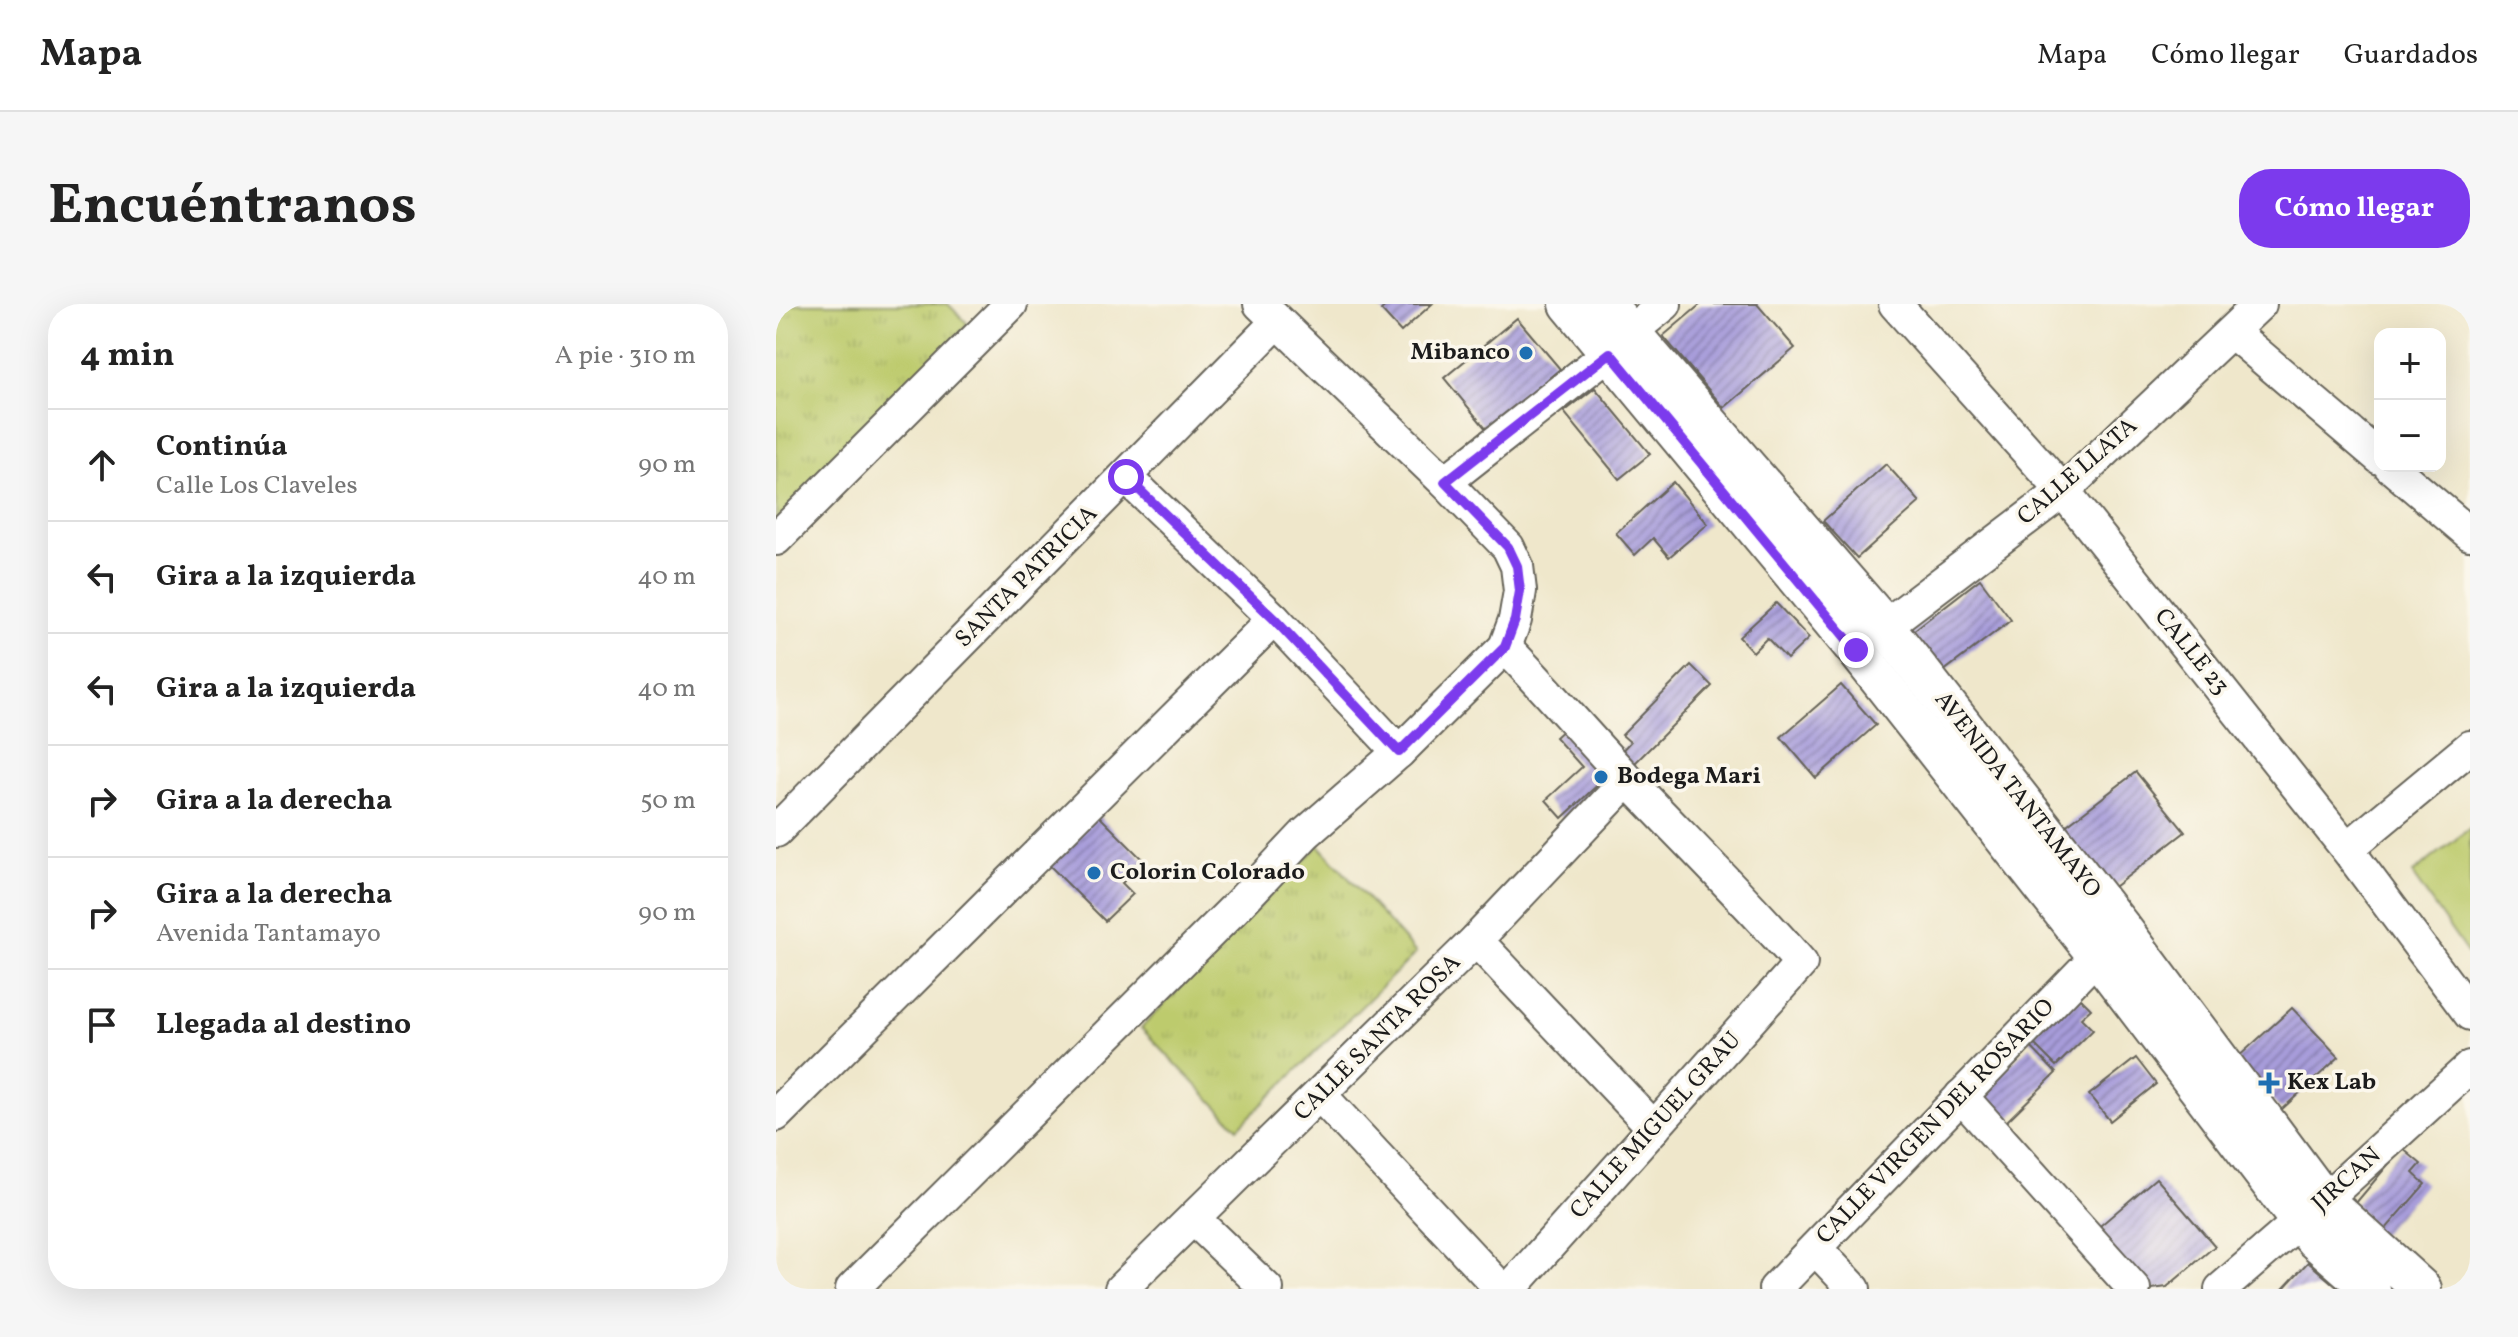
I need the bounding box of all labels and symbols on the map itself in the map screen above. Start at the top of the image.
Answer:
place label: Mibanco [1410,336,1510,370]
marker: Mibanco [1517,344,1535,362]
street label: CALLE LLATA [2010,410,2146,534]
route start [1108,459,1144,495]
street label: SANTA PATRICIA [948,498,1106,656]
street label: CALLE 23 [2145,601,2237,703]
route end [1838,632,1874,668]
street label: AVENIDA TANTAMAYO [1925,685,2109,905]
place label: Bodega Mari [1617,760,1761,794]
marker: Bodega Mari [1592,768,1610,786]
place label: Colorin Colorado [1110,856,1305,890]
marker: Colorin Colorado [1085,864,1103,882]
street label: CALLE SANTA ROSA [1287,947,1469,1129]
street label: CALLE VIRGEN DEL ROSARIO [1809,991,2063,1253]
street label: CALLE MIGUEL GRAU [1563,1025,1749,1227]
place label: Kex Lab [2287,1066,2376,1100]
marker: Kex Lab [2258,1072,2280,1094]
street label: JIRCAN [2305,1140,2389,1220]

